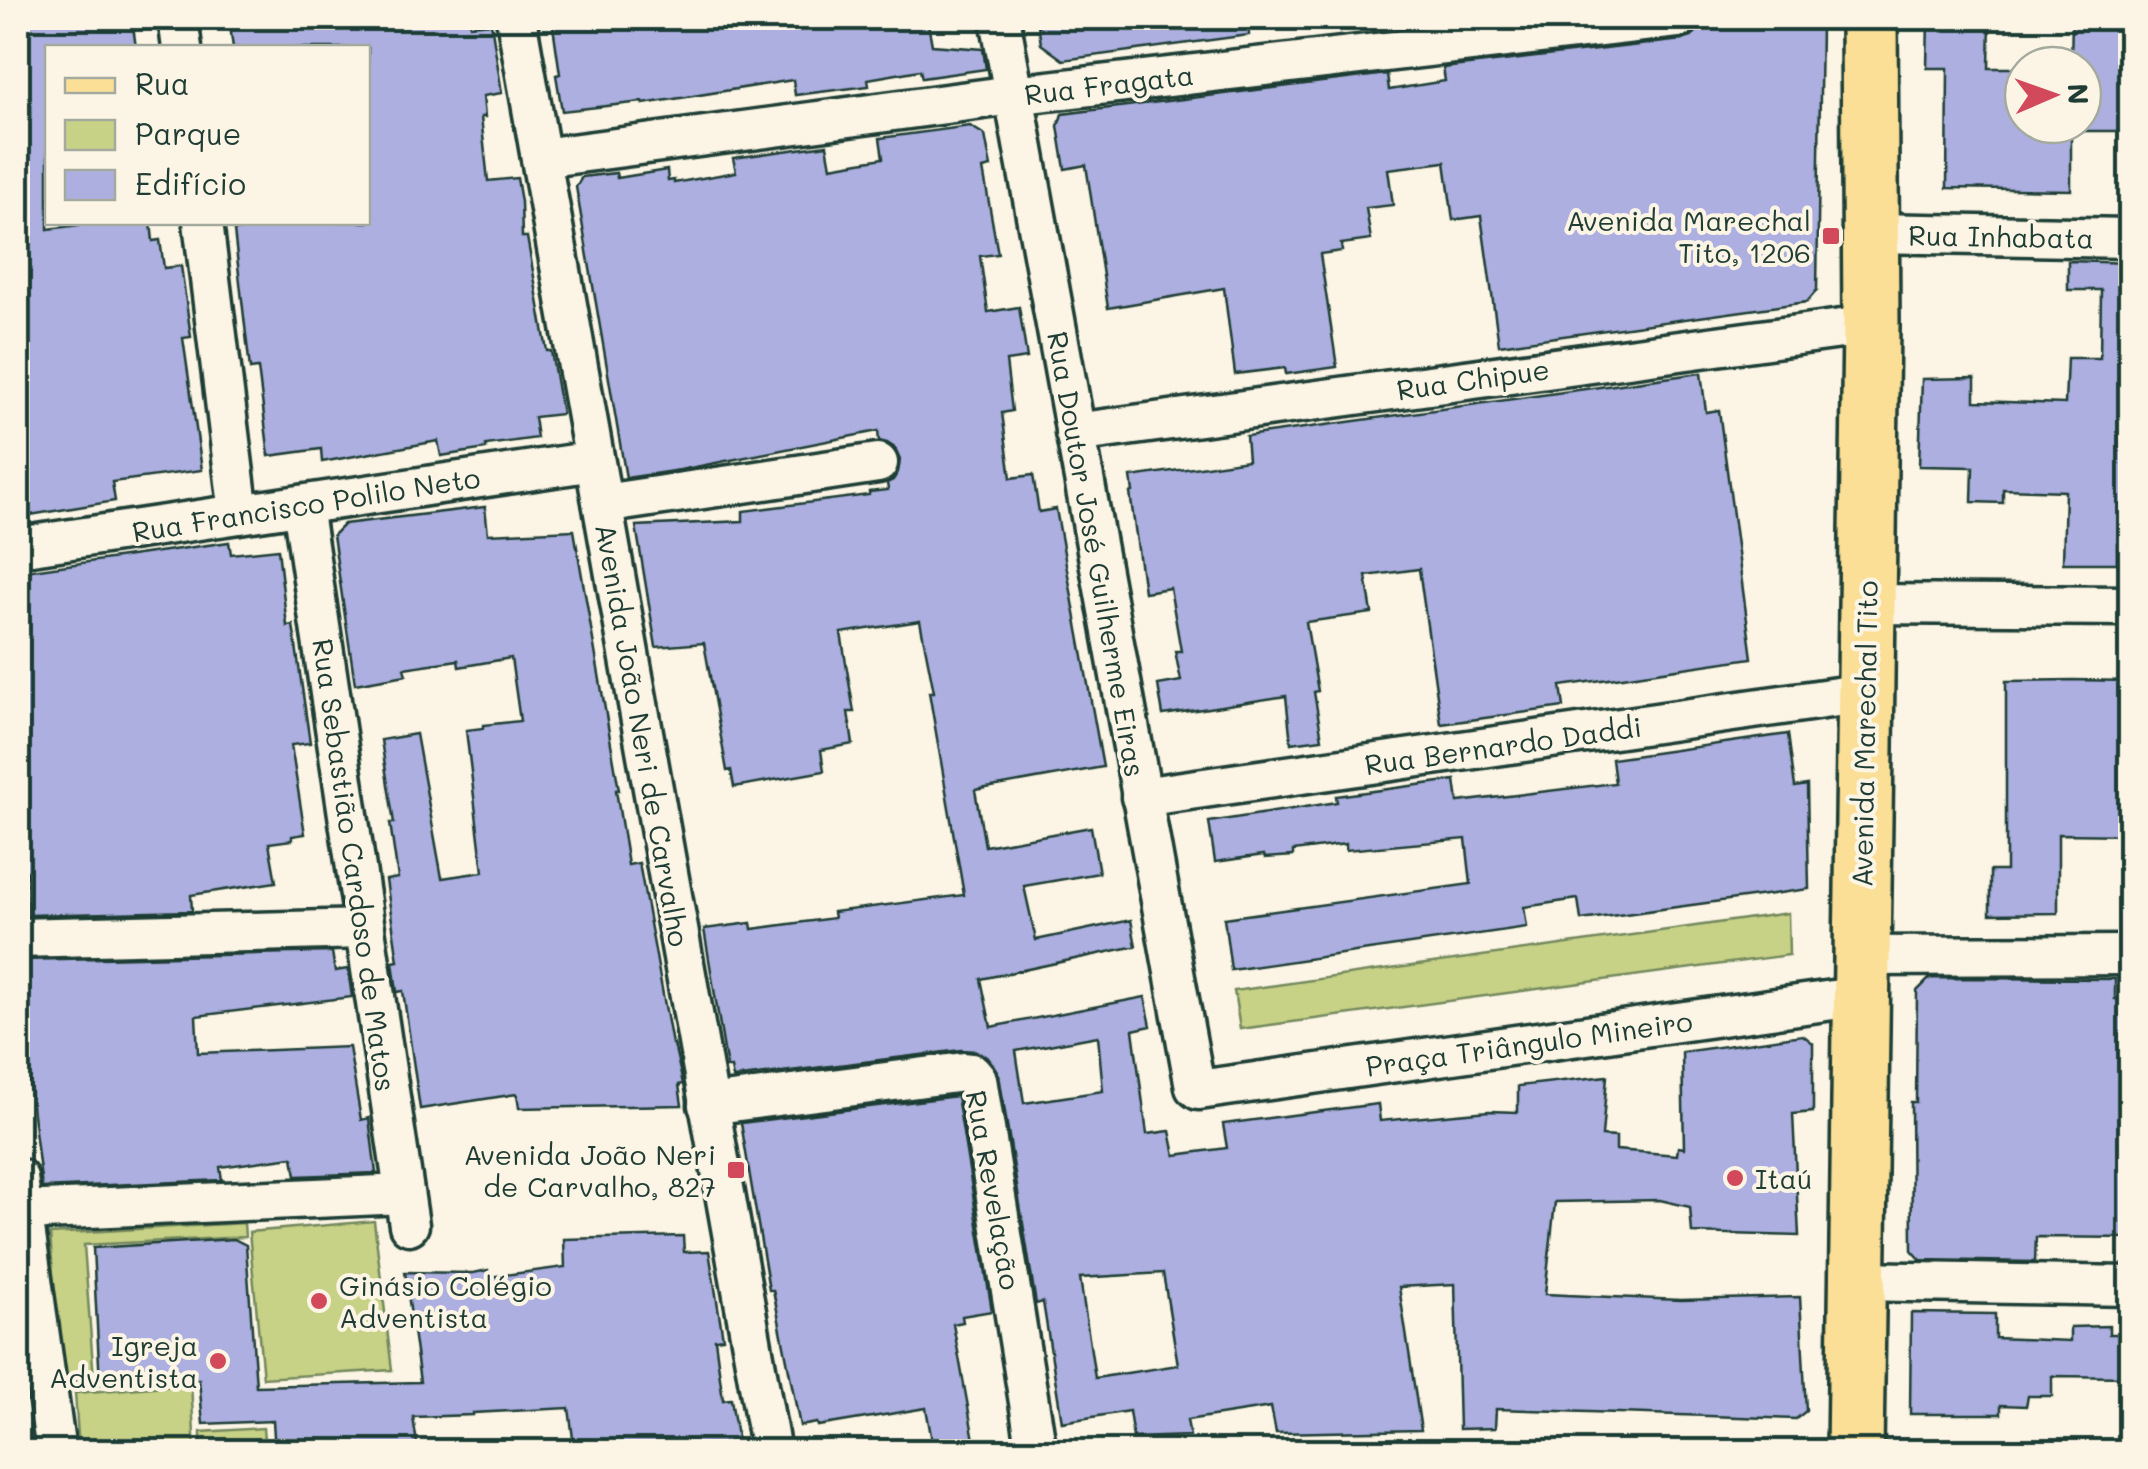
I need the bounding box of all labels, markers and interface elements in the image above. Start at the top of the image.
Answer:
legend [45,45,370,225]
north arrow [2003,45,2103,145]
street label: Rua Fragata [1022,56,1196,112]
text: Rua [135,63,189,103]
text: N [2061,83,2097,105]
text: Parque [135,113,241,153]
text: Edifício [135,163,246,203]
place label: Avenida Marechal Tito, 1206 [1566,202,1811,270]
street label: Rua Inhabata [1908,216,2094,256]
marker: Avenida Marechal Tito, 1206 [1820,225,1842,247]
street label: Rua Doutor José Guilherme Eiras [1040,328,1154,780]
street label: Rua Chipue [1394,350,1552,408]
street label: Rua Francisco Polilo Neto [129,459,483,549]
street label: Avenida João Neri de Carvalho [588,521,698,949]
street label: Avenida Marechal Tito [1843,580,1885,888]
street label: Rua Sebastião Cardoso de Matos [305,636,405,1094]
street label: Rua Bernardo Daddi [1362,708,1644,782]
street label: Praça Triângulo Mineiro [1363,1002,1695,1084]
street label: Rua Revelação [959,1087,1029,1293]
place label: Avenida João Neri de Carvalho, 827 [463,1136,716,1204]
marker: Avenida João Neri de Carvalho, 827 [725,1159,747,1181]
place label: Itaú [1755,1160,1812,1196]
marker: Itaú [1724,1167,1746,1189]
place label: Ginásio Colégio Adventista [339,1267,552,1335]
marker: Ginásio Colégio Adventista [308,1290,330,1312]
place label: Igreja Adventista [49,1327,198,1395]
marker: Igreja Adventista [207,1350,229,1372]

